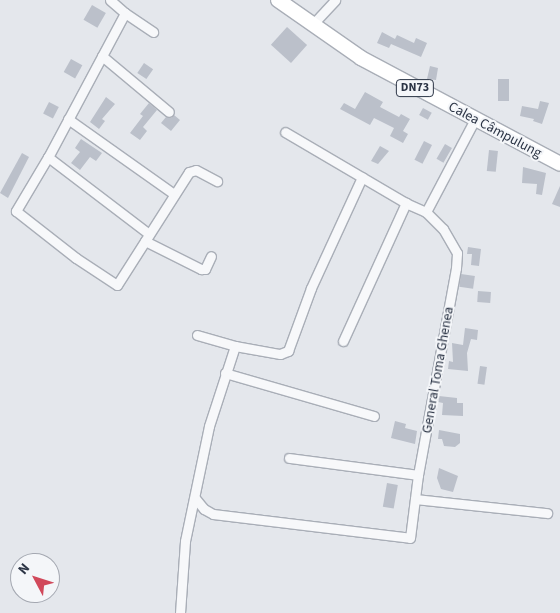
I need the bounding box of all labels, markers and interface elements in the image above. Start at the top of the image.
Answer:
road number: DN73 [395,78,435,98]
street label: Calea Câmpulung [446,98,544,162]
street label: General Toma Ghenea [419,305,457,435]
north arrow [10,553,60,603]
text: N [14,559,35,579]

